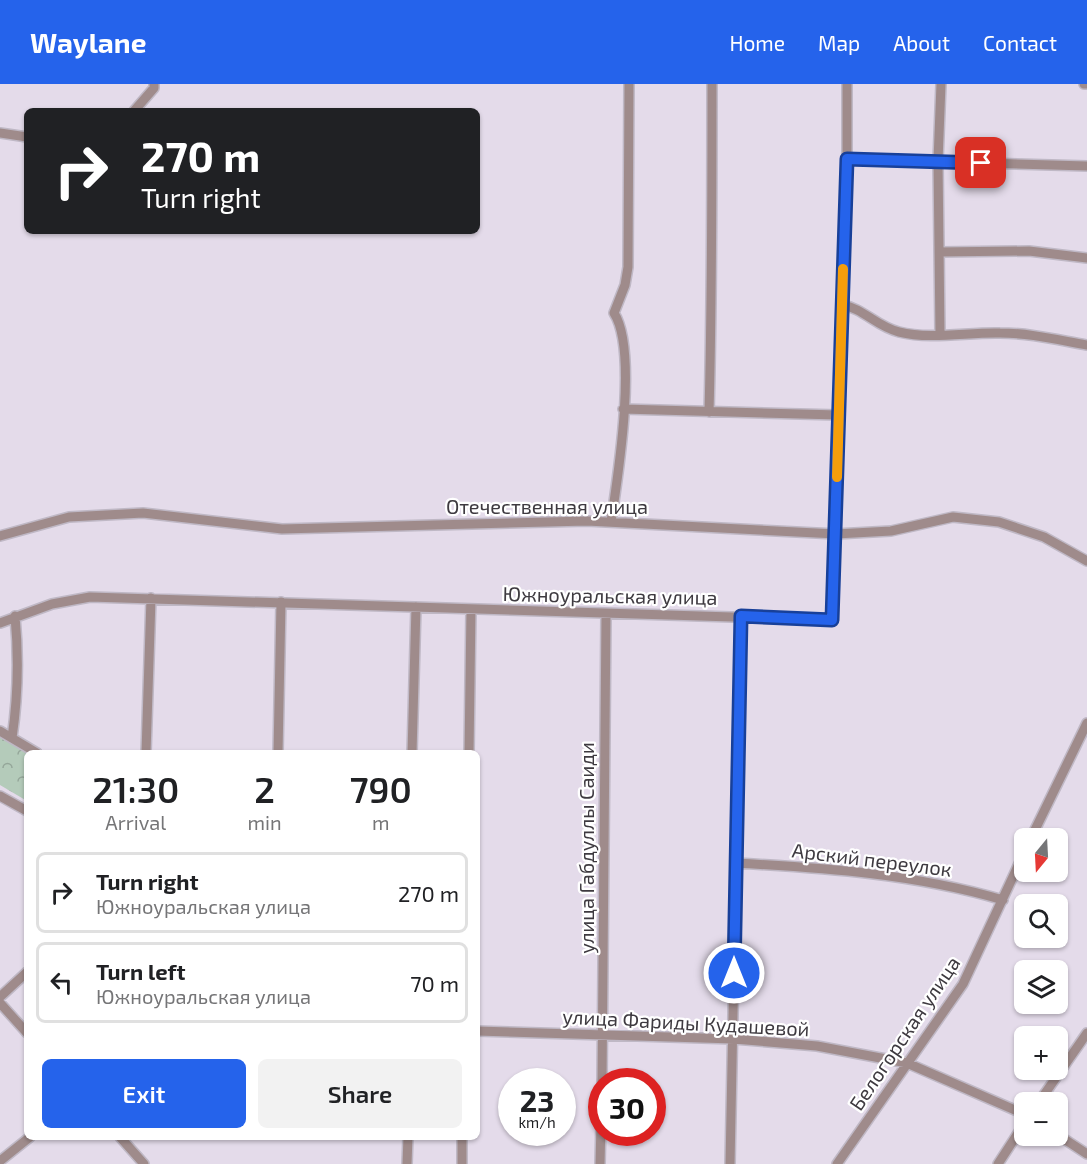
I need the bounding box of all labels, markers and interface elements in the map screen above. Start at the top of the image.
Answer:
text: Waylane [30,25,146,59]
text: Home [729,30,785,55]
text: Map [818,30,860,55]
text: About [893,30,950,55]
text: Contact [983,30,1057,55]
text: 270 m [141,130,260,180]
icon: right [42,132,120,210]
pin [955,137,1006,188]
icon: arrive [964,146,997,179]
text: Turn right [141,181,261,213]
street label: Отечественная улица [446,494,648,519]
street label: Южноуральская улица [502,581,718,610]
street label: улица Габдуллы Саиди [574,742,599,954]
text: 21:30 [92,767,179,810]
text: 2 [254,767,275,810]
text: 790 [350,767,412,810]
text: Arrival [105,810,166,834]
text: min [248,810,282,834]
text: m [372,810,390,834]
north arrow [1014,828,1068,882]
map controls [1014,828,1068,1146]
street label: Арский переулок [791,837,953,882]
text: Turn right [96,868,198,894]
icon: right [45,876,78,909]
text: 270 m [398,880,459,906]
text: Южноуральская улица [96,894,311,918]
button: search [1014,894,1068,948]
position arrow [702,941,766,1005]
street label: Белогорская улица [844,952,965,1115]
text: Turn left [96,958,185,984]
button: layers [1014,960,1068,1014]
icon: left [45,966,78,999]
text: 70 m [410,970,459,996]
text: Южноуральская улица [96,984,311,1008]
street label: улица Фариды Кудашевой [562,1004,810,1041]
button: + [1014,1026,1068,1080]
button: Exit [42,1059,246,1128]
button: Share [258,1059,462,1128]
speed limit sign: 30 [588,1068,666,1146]
text: 23 [520,1082,554,1118]
button: − [1014,1092,1068,1146]
text: km/h [518,1113,556,1131]

